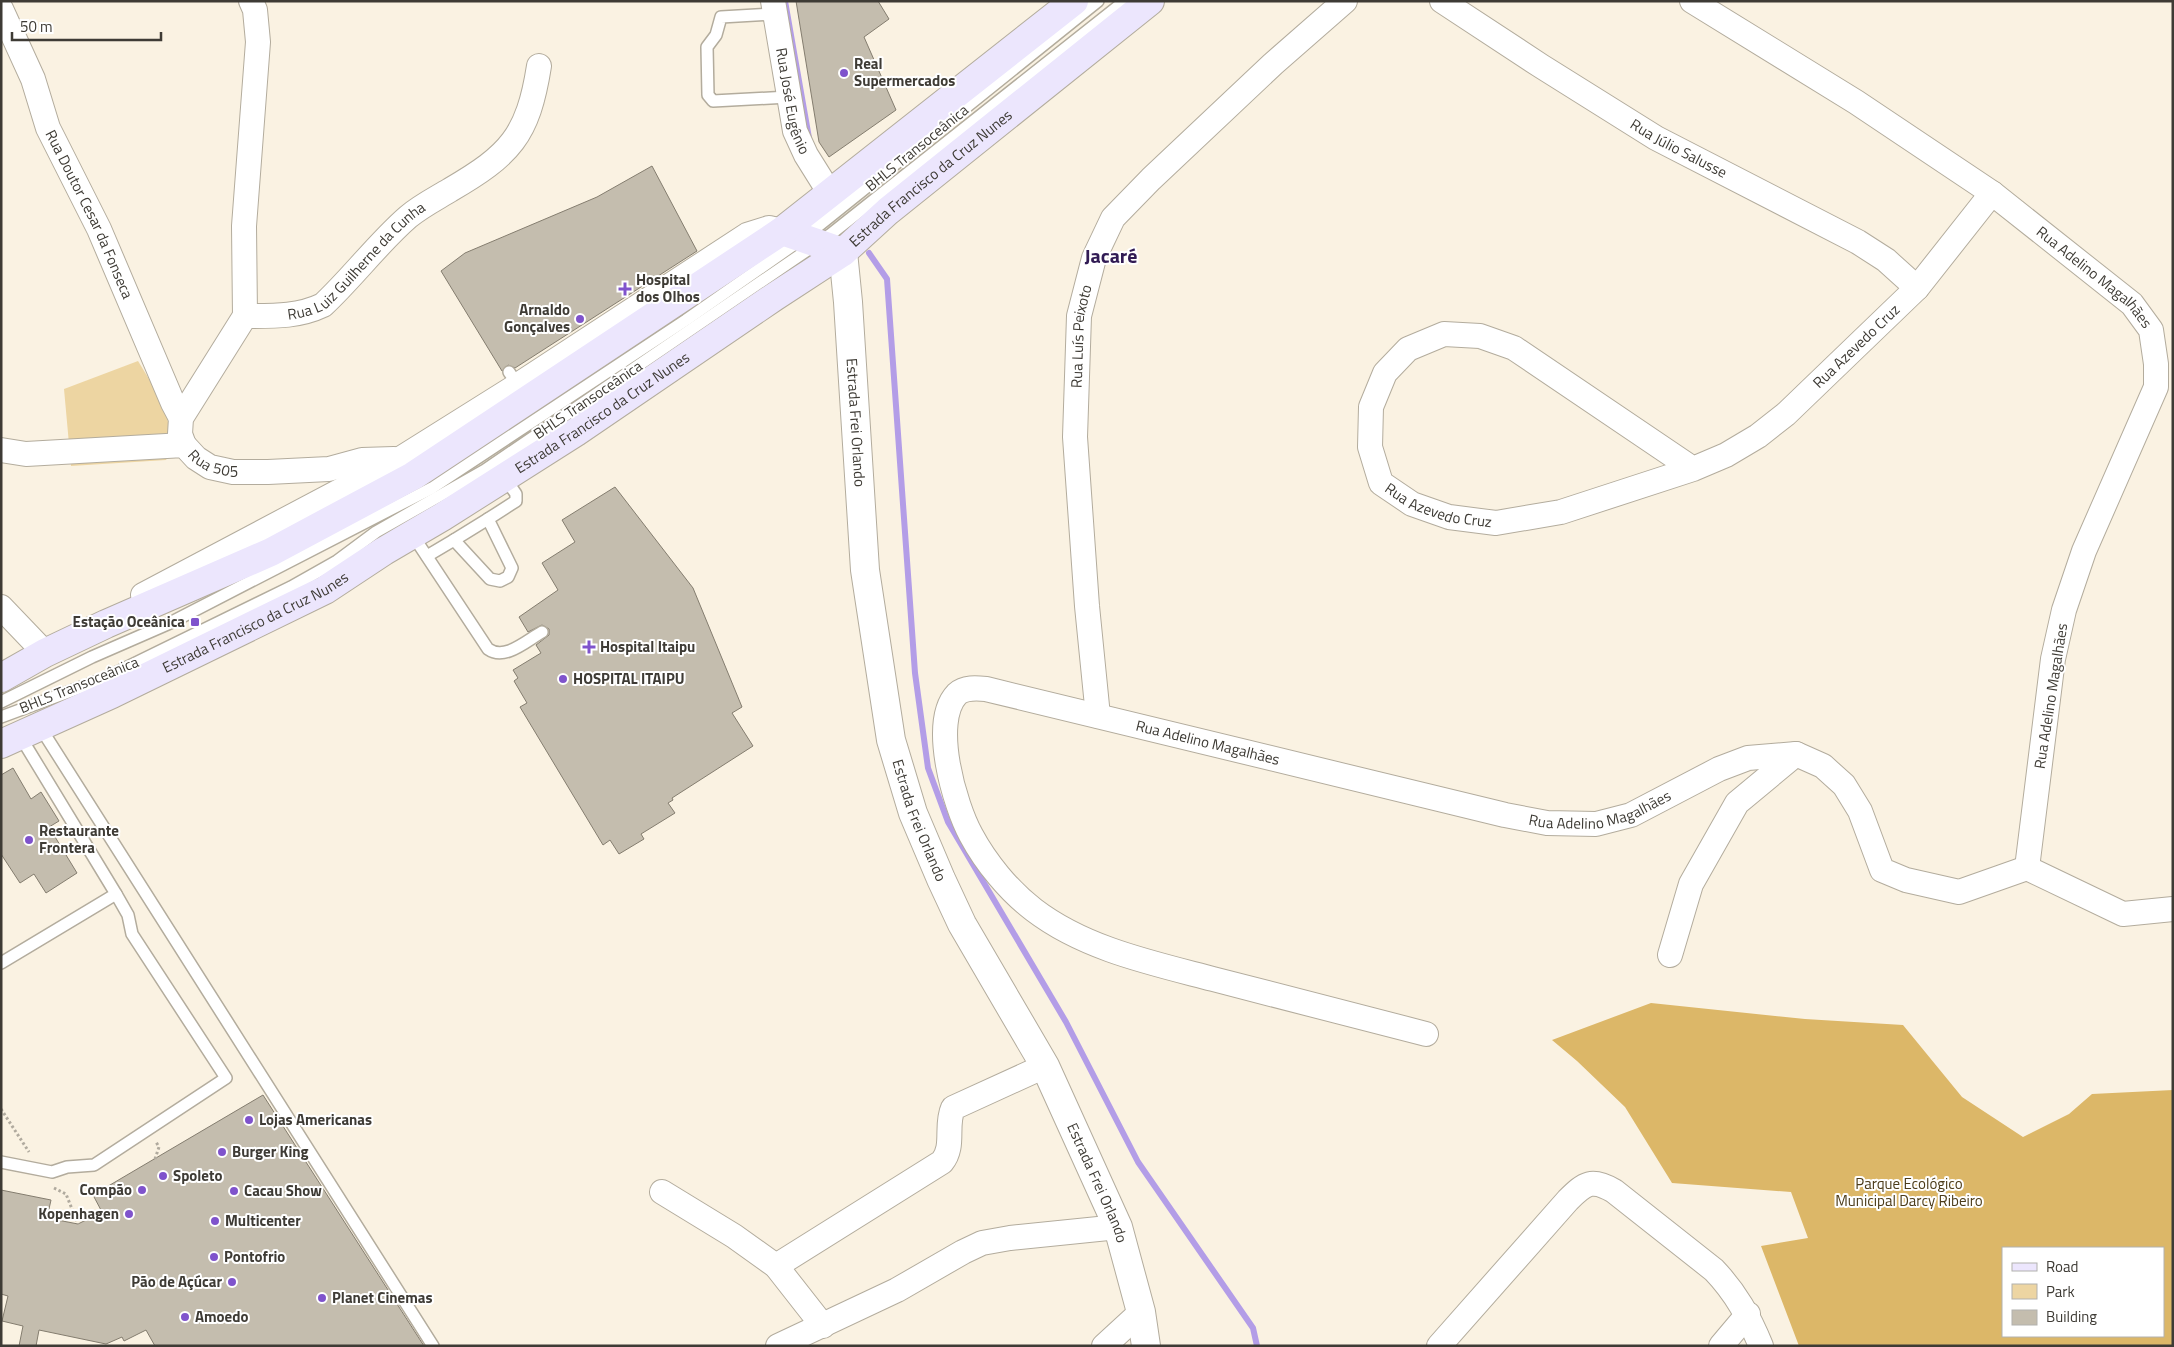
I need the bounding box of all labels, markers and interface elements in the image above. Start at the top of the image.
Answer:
scale bar [12,10,161,42]
text: 50 m [20,15,53,38]
street label: Rua José Eugênio [770,46,816,158]
place label: Real Supermercados [854,52,955,92]
marker: Real Supermercados [838,67,850,79]
street label: BHLS Transoceânica [860,98,974,197]
street label: Estrada Francisco da Cruz Nunes [844,104,1017,252]
street label: Rua Júlio Salusse [1626,113,1731,184]
street label: Rua Doutor Cesar da Fonseca [40,126,140,303]
street label: Rua Luiz Guilherne da Cunha [286,195,430,326]
street label: Rua Adelino Magalhães [2031,220,2158,333]
district label: Jacaré [1084,240,1138,271]
place label: Hospital dos Olhos [636,268,700,308]
marker: Hospital dos Olhos [618,282,632,296]
street label: Rua Luís Peixoto [1065,282,1098,388]
place label: Arnaldo Gonçalves [504,298,570,338]
street label: Rua Azevedo Cruz [1807,298,1905,393]
marker: Arnaldo Gonçalves [574,313,586,325]
street label: Estrada Francisco da Cruz Nunes [510,346,694,479]
street label: BHLS Transoceânica [529,354,647,445]
street label: Estrada Frei Orlando [841,357,872,488]
street label: Rua 505 [183,444,238,483]
street label: Rua Azevedo Cruz [1380,477,1493,533]
street label: Estrada Francisco da Cruz Nunes [158,566,353,679]
place label: Estação Oceânica [73,610,185,633]
marker: Estação Oceânica [189,616,201,628]
street label: Rua Adelino Magalhães [2028,621,2073,770]
place label: Hospital Itaipu [600,635,695,658]
marker: Hospital Itaipu [582,640,596,654]
street label: BHLS Transoceânica [16,650,143,719]
place label: HOSPITAL ITAIPU [573,667,685,690]
marker: HOSPITAL ITAIPU [557,673,569,685]
street label: Rua Adelino Magalhães [1133,714,1282,771]
street label: Estrada Frei Orlando [886,756,953,885]
street label: Rua Adelino Magalhães [1527,784,1675,835]
place label: Restaurante Frontera [39,819,119,859]
marker: Restaurante Frontera [23,834,35,846]
place label: Lojas Americanas [259,1108,372,1131]
marker: Lojas Americanas [243,1114,255,1126]
street label: Estrada Frei Orlando [1061,1119,1134,1245]
place label: Burger King [232,1140,309,1163]
marker: Burger King [216,1146,228,1158]
place label: Spoleto [173,1164,222,1187]
marker: Spoleto [157,1170,169,1182]
park label: Parque Ecológico Municipal Darcy Ribeiro [1835,1172,1983,1212]
place label: Compão [80,1178,132,1201]
place label: Cacau Show [244,1179,322,1202]
marker: Compão [136,1184,148,1196]
marker: Cacau Show [228,1185,240,1197]
place label: Kopenhagen [38,1202,119,1225]
marker: Kopenhagen [123,1208,135,1220]
place label: Multicenter [225,1209,301,1232]
marker: Multicenter [209,1215,221,1227]
place label: Pontofrio [224,1245,285,1268]
legend [2002,1247,2164,1337]
marker: Pontofrio [208,1251,220,1263]
text: Road [2046,1255,2078,1278]
place label: Pão de Açúcar [131,1270,222,1293]
marker: Pão de Açúcar [226,1276,238,1288]
text: Park [2046,1280,2075,1303]
place label: Planet Cinemas [332,1286,433,1309]
marker: Planet Cinemas [316,1292,328,1304]
place label: Amoedo [195,1305,248,1328]
text: Building [2046,1305,2097,1328]
marker: Amoedo [179,1311,191,1323]

